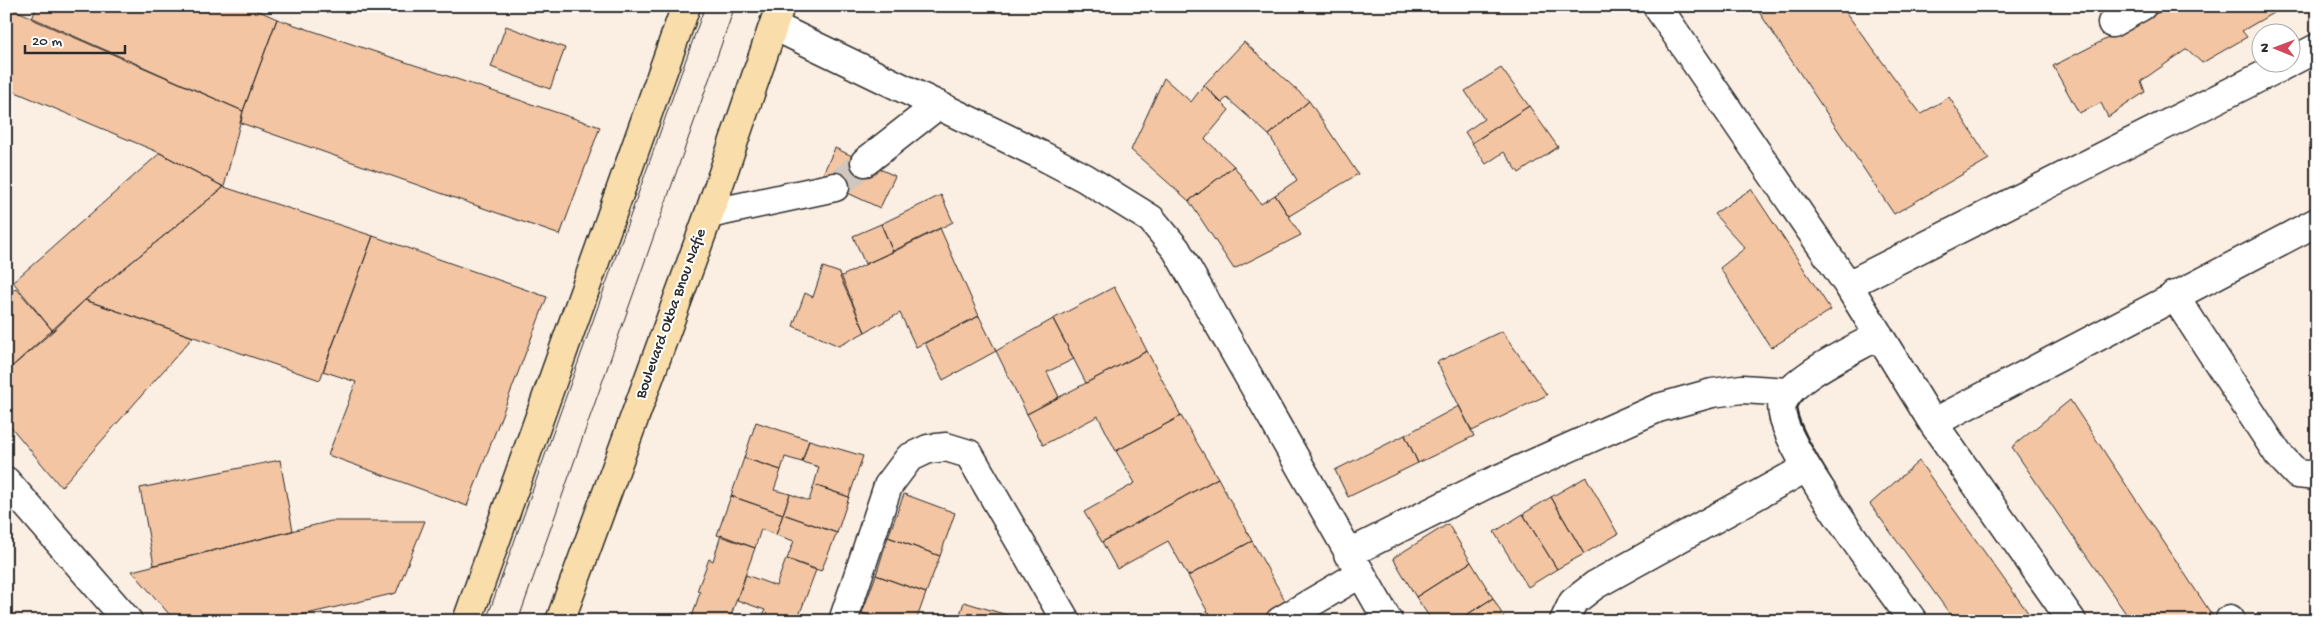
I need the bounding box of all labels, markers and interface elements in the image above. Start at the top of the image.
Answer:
scale bar [25,22,125,54]
north arrow [2250,22,2300,72]
text: 20 m [32,33,62,51]
text: N [2257,43,2274,53]
street label: Boulevard Okba Bnou Nafie [632,226,712,403]

